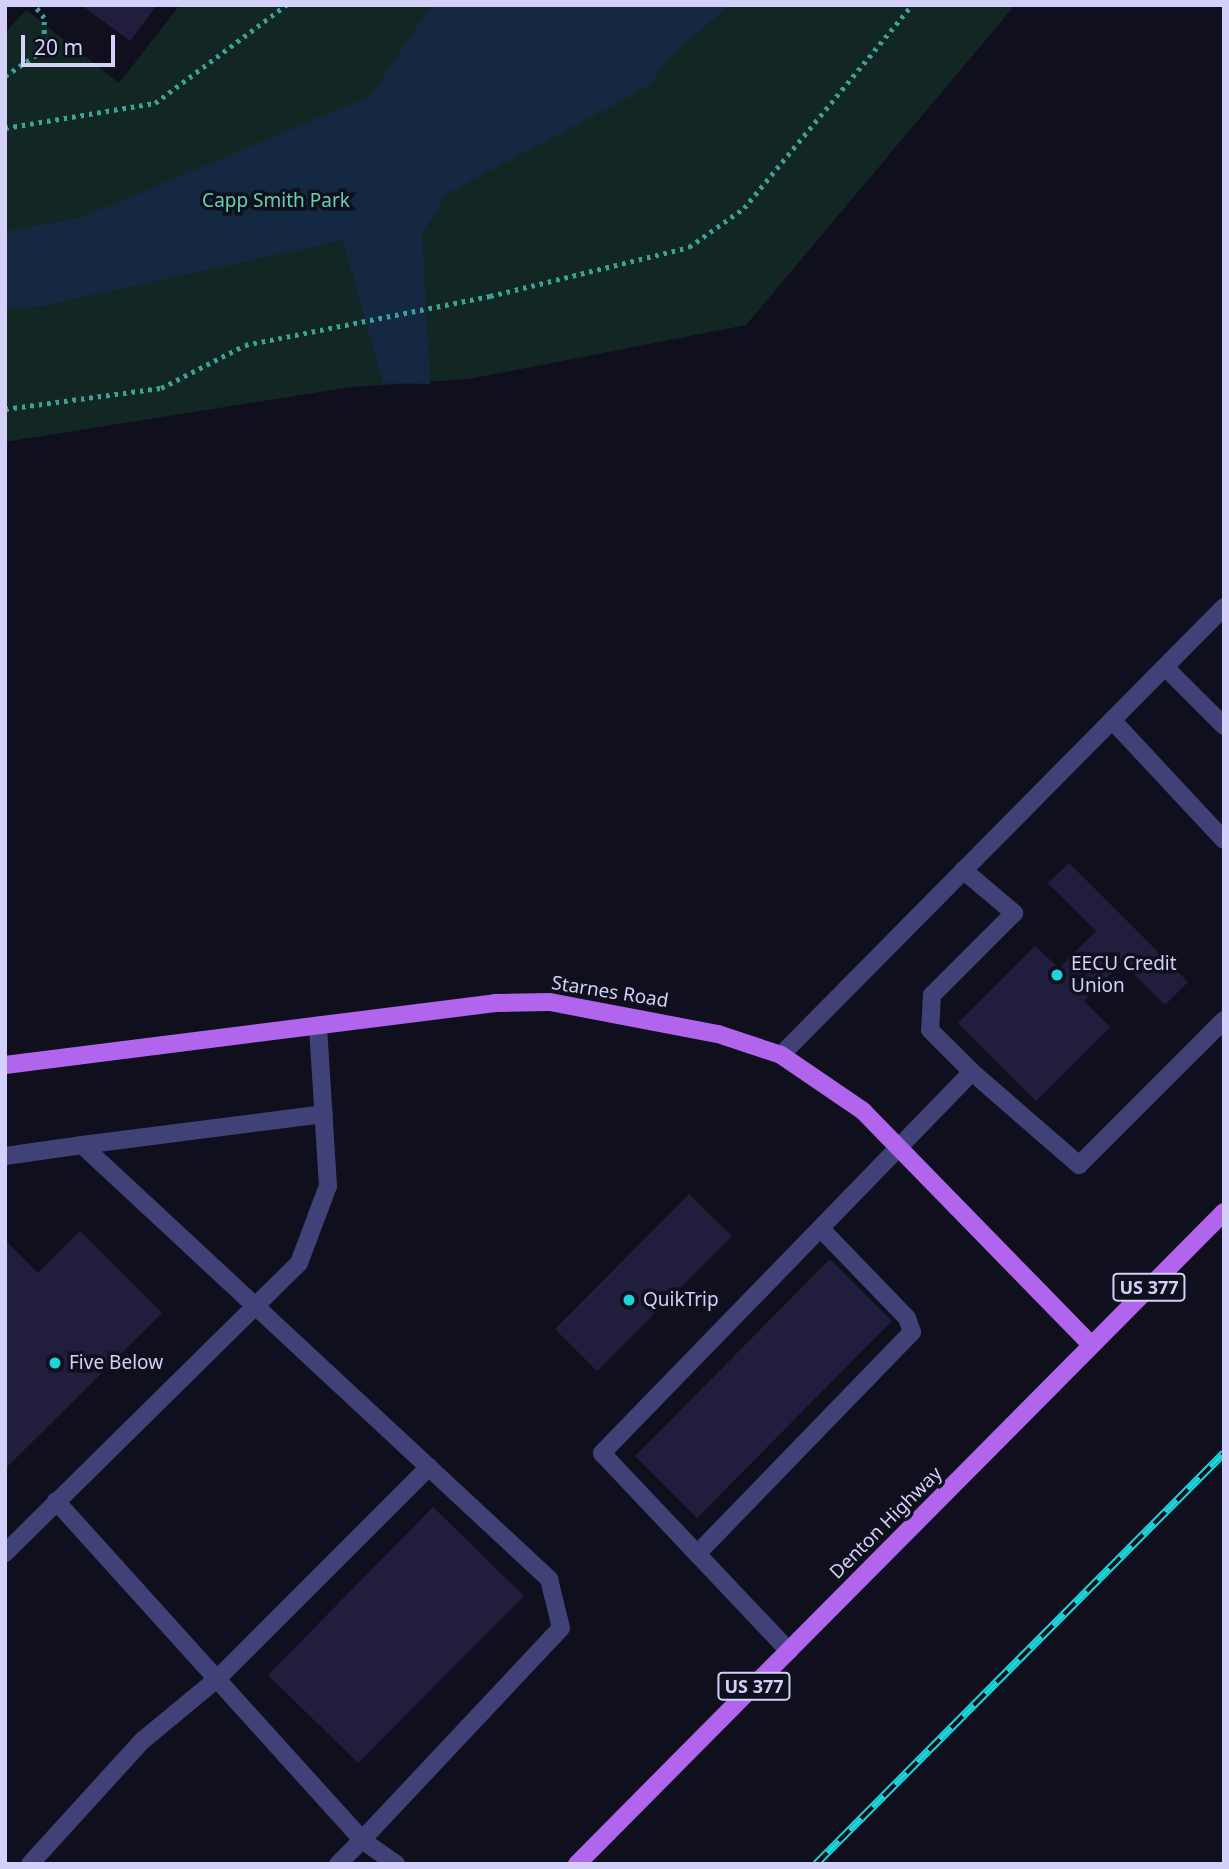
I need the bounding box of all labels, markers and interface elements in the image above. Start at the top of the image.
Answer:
scale bar [24,21,119,65]
text: 20 m [34,33,83,61]
park label: Capp Smith Park [202,190,350,212]
place label: EECU Credit Union [1071,953,1177,997]
marker: EECU Credit Union [1049,967,1065,983]
street label: Starnes Road [550,972,670,1012]
road number: US 377 [1112,1272,1186,1302]
place label: QuikTrip [643,1289,719,1311]
marker: QuikTrip [621,1292,637,1308]
place label: Five Below [69,1352,163,1374]
marker: Five Below [47,1355,63,1371]
street label: Denton Highway [825,1462,947,1584]
road number: US 377 [717,1672,791,1700]

